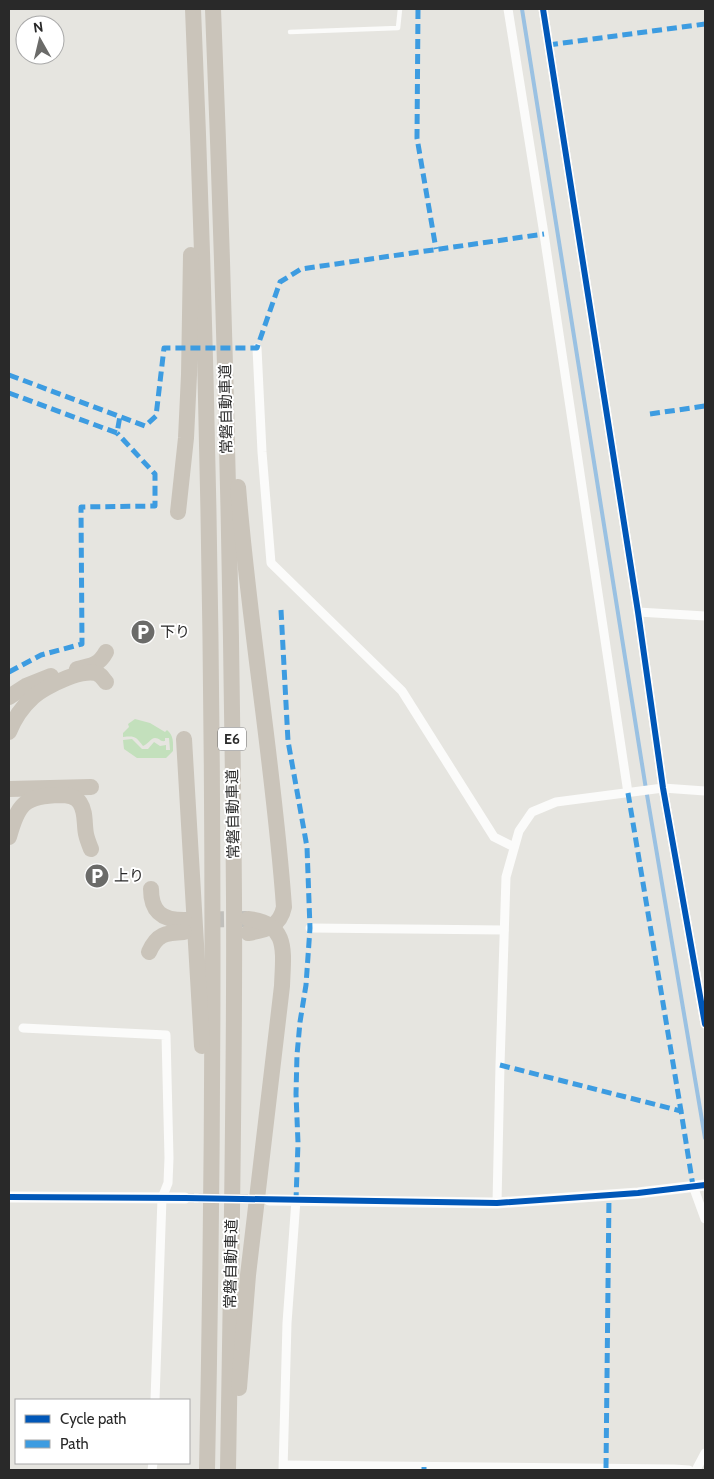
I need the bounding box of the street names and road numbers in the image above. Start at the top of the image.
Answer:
street label: 常磐自動車道 [216,364,236,454]
road number: E6 [218,728,246,751]
street label: 常磐自動車道 [223,769,243,859]
street label: 常磐自動車道 [221,1219,241,1309]

